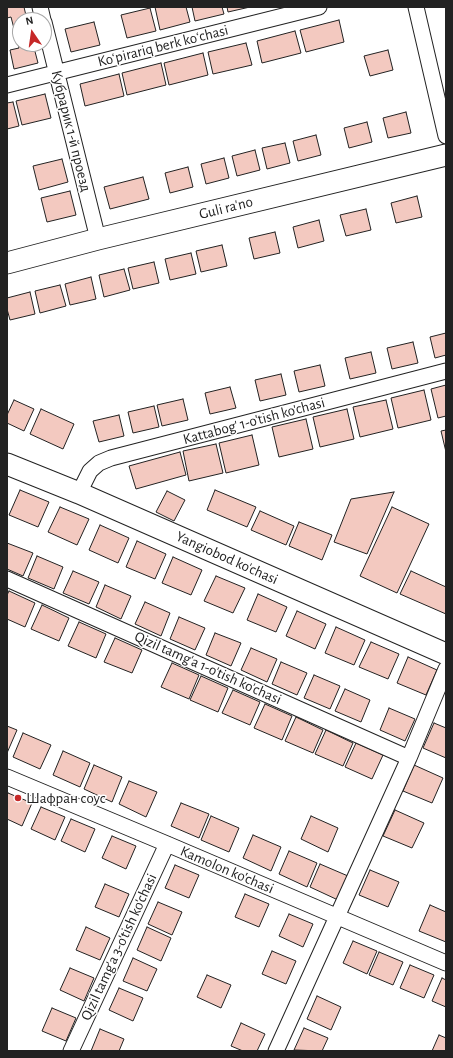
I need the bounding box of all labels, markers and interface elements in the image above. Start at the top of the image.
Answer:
north arrow [12,12,52,52]
text: N [24,15,34,27]
street label: Koʻpirariq berk koʻchasi [96,21,230,71]
street label: Кубрарик 1-й проезд [47,68,95,194]
street label: Guli ra'no [197,193,255,223]
street label: Kattabog' 1-o'tish ko'chasi [181,393,327,449]
street label: Yangiobod ko'chasi [173,527,281,589]
street label: Qizil tamg'a 1-o'tish ko'chasi [132,627,284,709]
place label: Шафран соус [26,789,106,807]
marker: Шафран соус [13,793,23,803]
street label: Kamolon ko'chasi [177,842,277,898]
street label: Qizil tamg'a 3-o'tish ko'chasi [77,871,161,1023]

